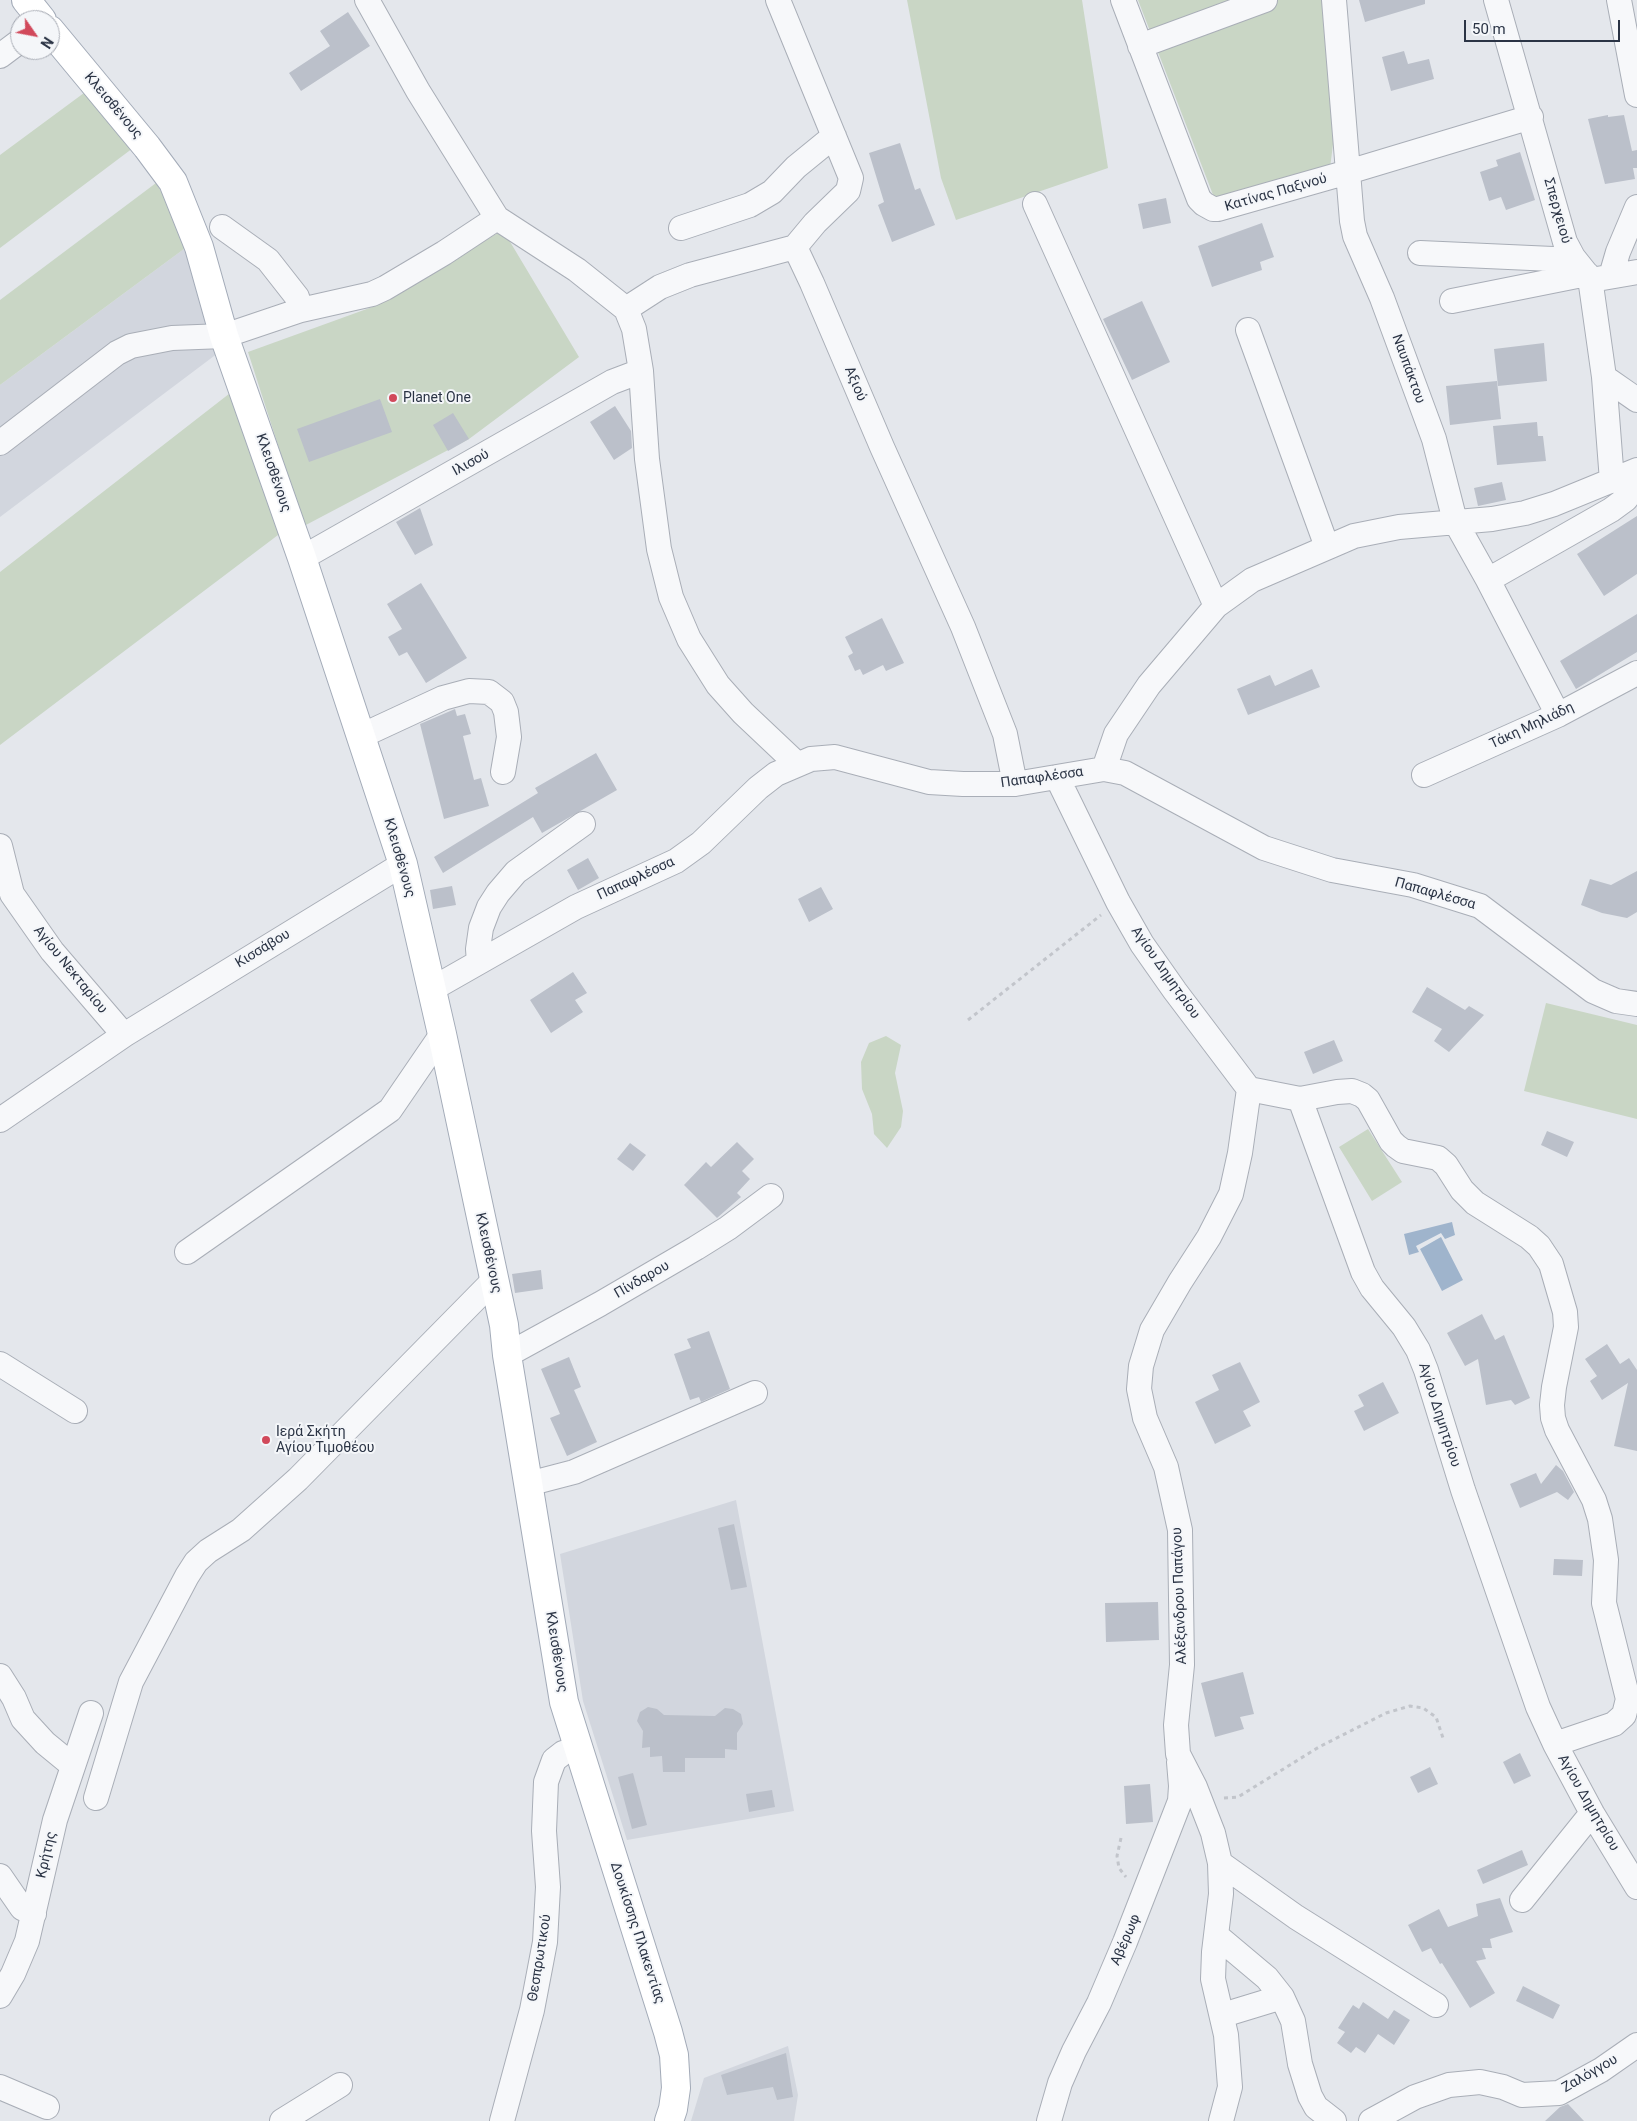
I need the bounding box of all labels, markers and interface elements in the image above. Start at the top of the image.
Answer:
north arrow [10,10,60,60]
scale bar [1467,10,1623,42]
text: 50 m [1472,20,1506,38]
text: N [37,34,56,51]
street label: Κλεισθένους [80,69,146,143]
street label: Κατίνας Παξινού [1223,170,1329,216]
street label: Σπερχειού [1540,176,1574,246]
street label: Ναυπάκτου [1388,332,1428,406]
street label: Αξιού [840,364,870,404]
place label: Planet One [403,390,471,406]
marker: Planet One [387,392,399,404]
street label: Κλεισθένους [252,432,294,514]
street label: Ιλισού [450,446,492,480]
street label: Τάκη Μηλιάδη [1487,699,1577,753]
street label: Παπαφλέσσα [1000,764,1084,792]
street label: Κλεισθένους [380,816,418,900]
street label: Παπαφλέσσα [595,854,677,904]
street label: Παπαφλέσσα [1393,874,1477,914]
street label: Αγίου Νεκταρίου [30,923,110,1017]
street label: Αγίου Δημητρίου [1127,924,1203,1022]
street label: Κισσάβου [233,926,293,972]
street label: Κλεισθένους [471,1211,505,1295]
street label: Πίνδαρου [612,1258,672,1302]
street label: Αγίου Δημητρίου [1414,1361,1464,1469]
place label: Ιερά Σκήτη Αγίου Τιμοθέου [276,1424,374,1456]
marker: Ιερά Σκήτη Αγίου Τιμοθέου [260,1434,272,1446]
street label: Αλέξανδρου Παπάγου [1169,1527,1191,1665]
street label: Κλεισθένους [541,1610,571,1694]
street label: Αγίου Δημητρίου [1554,1752,1622,1854]
street label: Κρήτης [33,1830,61,1880]
street label: Δουκίσσης Πλακεντίας [606,1860,668,2006]
street label: Αβέρωφ [1108,1912,1144,1968]
street label: Θεσπρωτικού [525,1913,555,2003]
street label: Ζαλόγγου [1559,2051,1621,2097]

